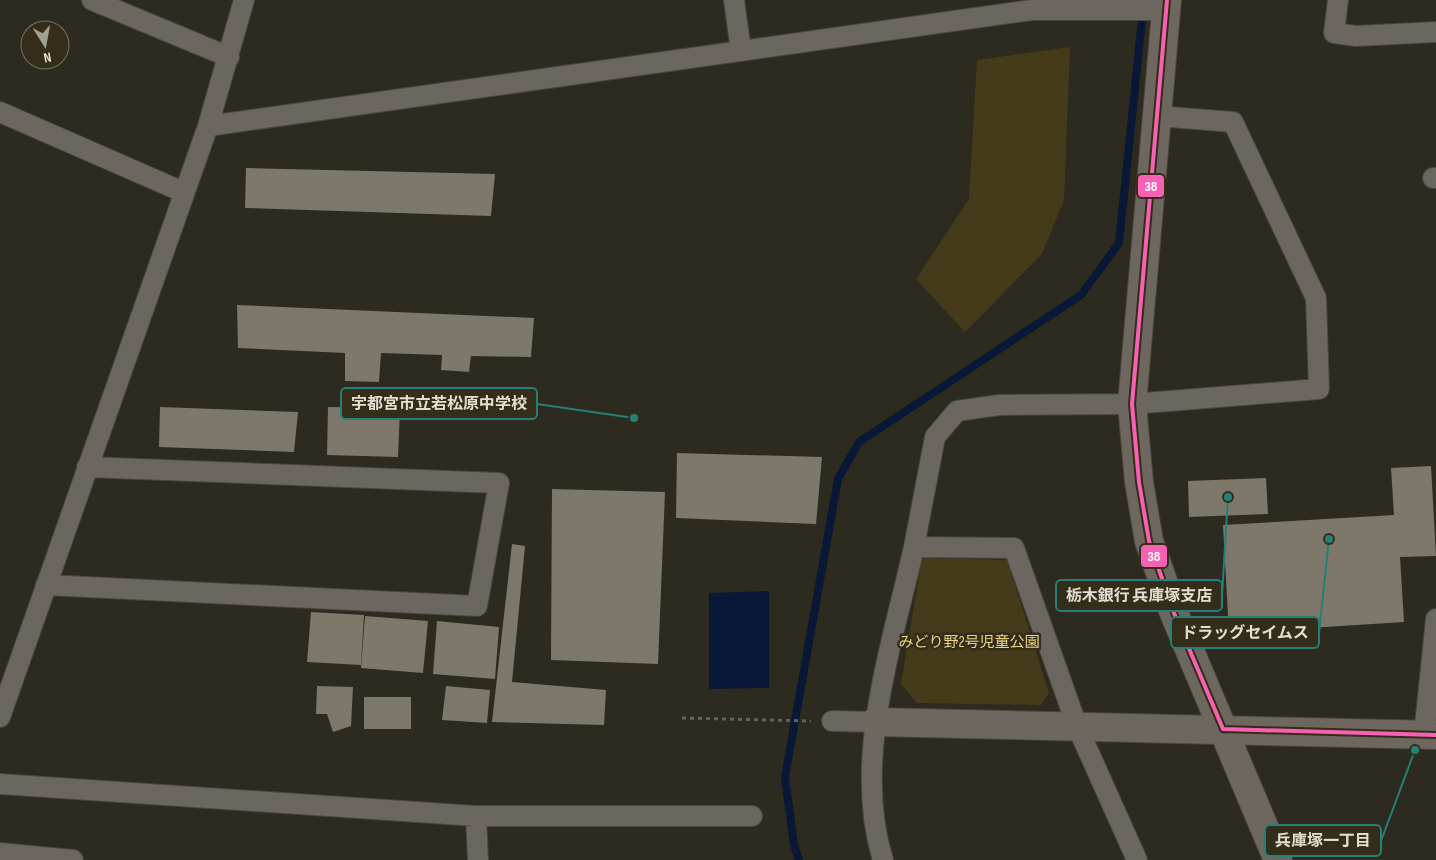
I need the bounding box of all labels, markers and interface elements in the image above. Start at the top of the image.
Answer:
north arrow [20,20,70,70]
text: N [42,48,53,66]
line badge: 38 [1137,174,1165,198]
text: 38 [1145,178,1158,195]
callout: 宇都宮市立若松原中学校 [341,388,537,419]
text: 宇都宮市立若松原中学校 [351,395,527,414]
line badge: 38 [1140,544,1168,568]
text: 38 [1148,548,1161,565]
callout: 栃木銀行 兵庫塚支店 [1056,580,1222,611]
text: 栃木銀行 兵庫塚支店 [1066,587,1212,606]
callout: ドラッグセイムス [1171,617,1319,648]
text: ドラッグセイムス [1181,623,1309,643]
park label: みどり野2号児童公園 [898,633,1040,652]
callout: 兵庫塚一丁目 [1265,825,1381,856]
text: 兵庫塚一丁目 [1275,832,1371,851]

